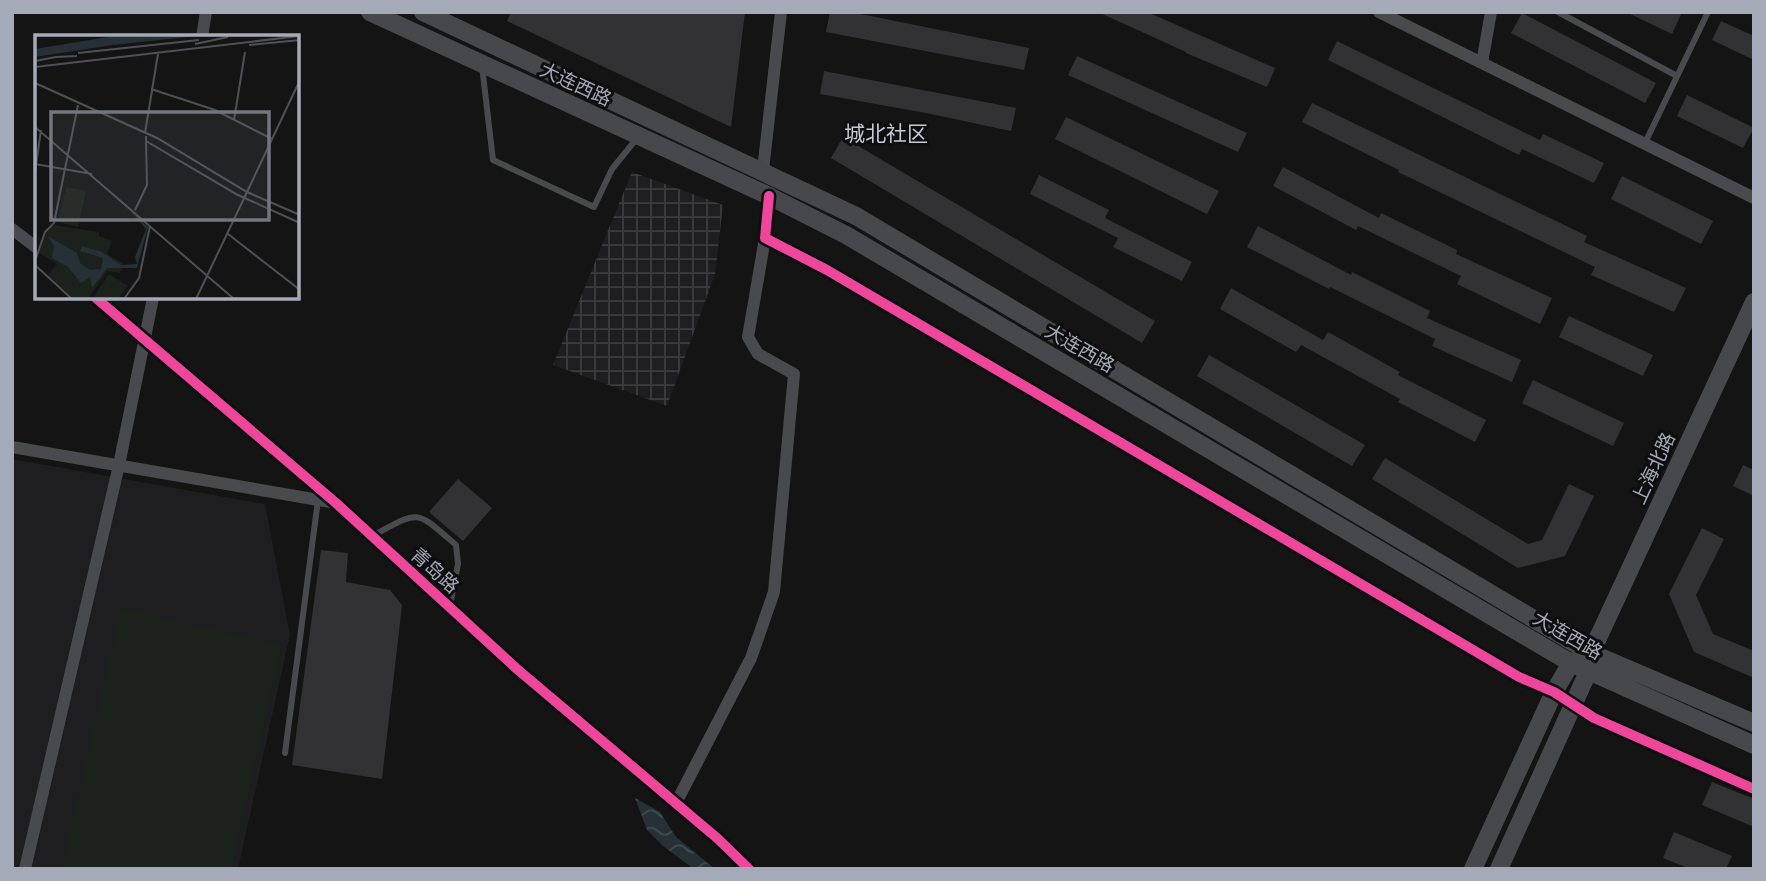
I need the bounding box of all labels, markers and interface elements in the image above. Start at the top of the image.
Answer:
inset map [35,35,299,299]
street label: 大连西路 [536,58,615,111]
district label: 城北社区 [844,121,928,147]
street label: 大连西路 [1041,319,1118,377]
street label: 上海北路 [1627,429,1680,508]
street label: 青岛路 [406,543,464,598]
street label: 大连西路 [1529,606,1606,664]

